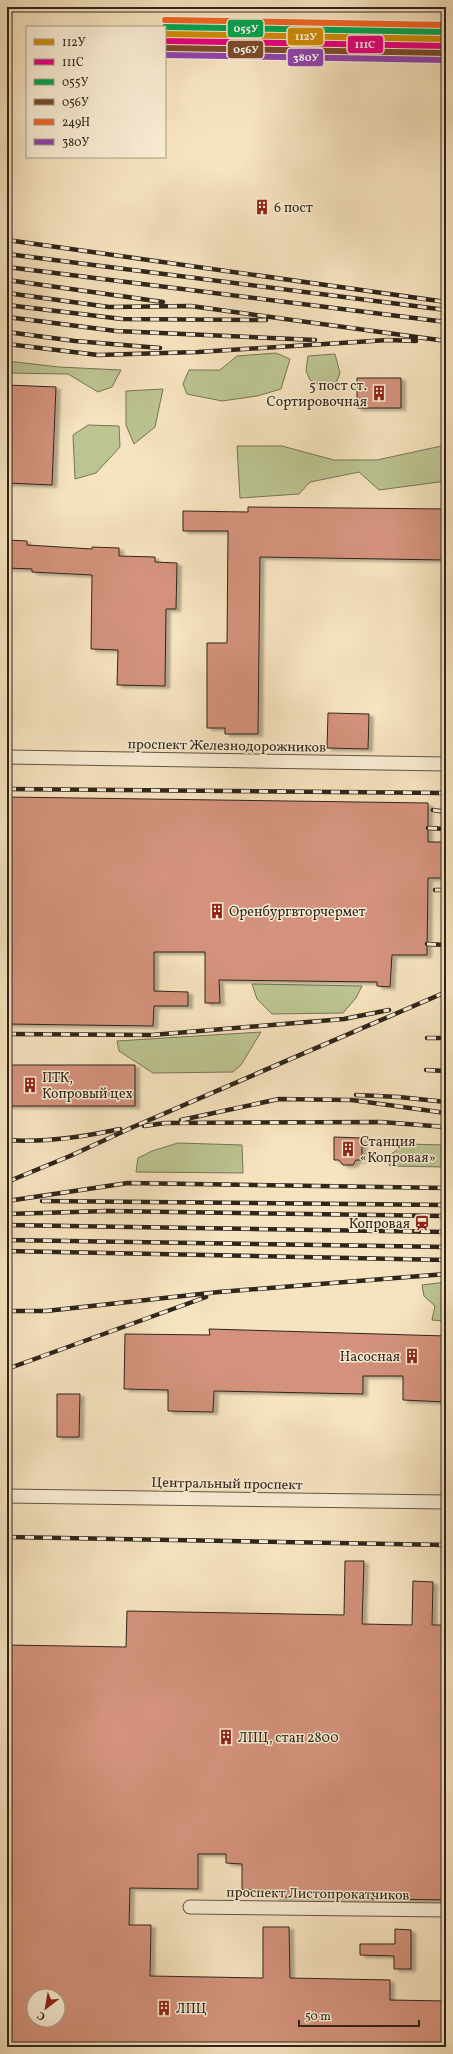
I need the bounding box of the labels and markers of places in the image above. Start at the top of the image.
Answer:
building icon: 6 пост [253,198,271,216]
place label: 6 пост [274,199,313,218]
place label: 5 пост ст. Сортировочная [267,377,367,412]
building icon: 5 пост ст. Сортировочная [370,384,388,402]
building icon: Оренбургвторчермет [208,902,226,920]
place label: Оренбургвторчермет [229,903,366,922]
place label: ПТК, Копровый цех [42,1069,133,1104]
building icon: ПТК, Копровый цех [21,1076,39,1094]
place label: Станция «Копровая» [360,1133,436,1168]
building icon: Станция «Копровая» [339,1140,357,1158]
station icon: Копровая [413,1214,431,1232]
place label: Копровая [349,1215,410,1234]
building icon: Насосная [403,1347,421,1365]
place label: Насосная [340,1348,400,1367]
building icon: ЛПЦ, стан 2800 [217,1728,235,1746]
place label: ЛПЦ, стан 2800 [238,1729,339,1748]
building icon: ЛПЦ [155,1999,173,2017]
place label: ЛПЦ [176,2000,207,2019]

